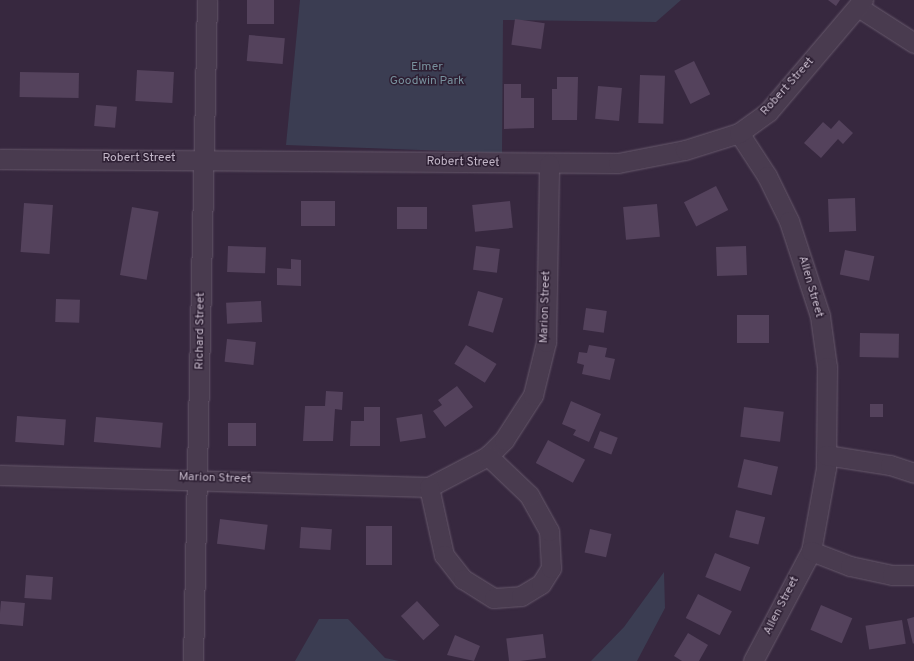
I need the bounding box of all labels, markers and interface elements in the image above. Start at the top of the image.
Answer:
street label: Robert Street [758,55,818,119]
park label: Elmer Goodwin Park [390,61,464,89]
street label: Robert Street [102,152,176,166]
street label: Robert Street [426,155,500,171]
street label: Allen Street [794,254,826,320]
street label: Marion Street [538,270,554,344]
street label: Richard Street [193,292,209,370]
street label: Marion Street [178,471,252,487]
street label: Allen Street [761,574,803,638]

